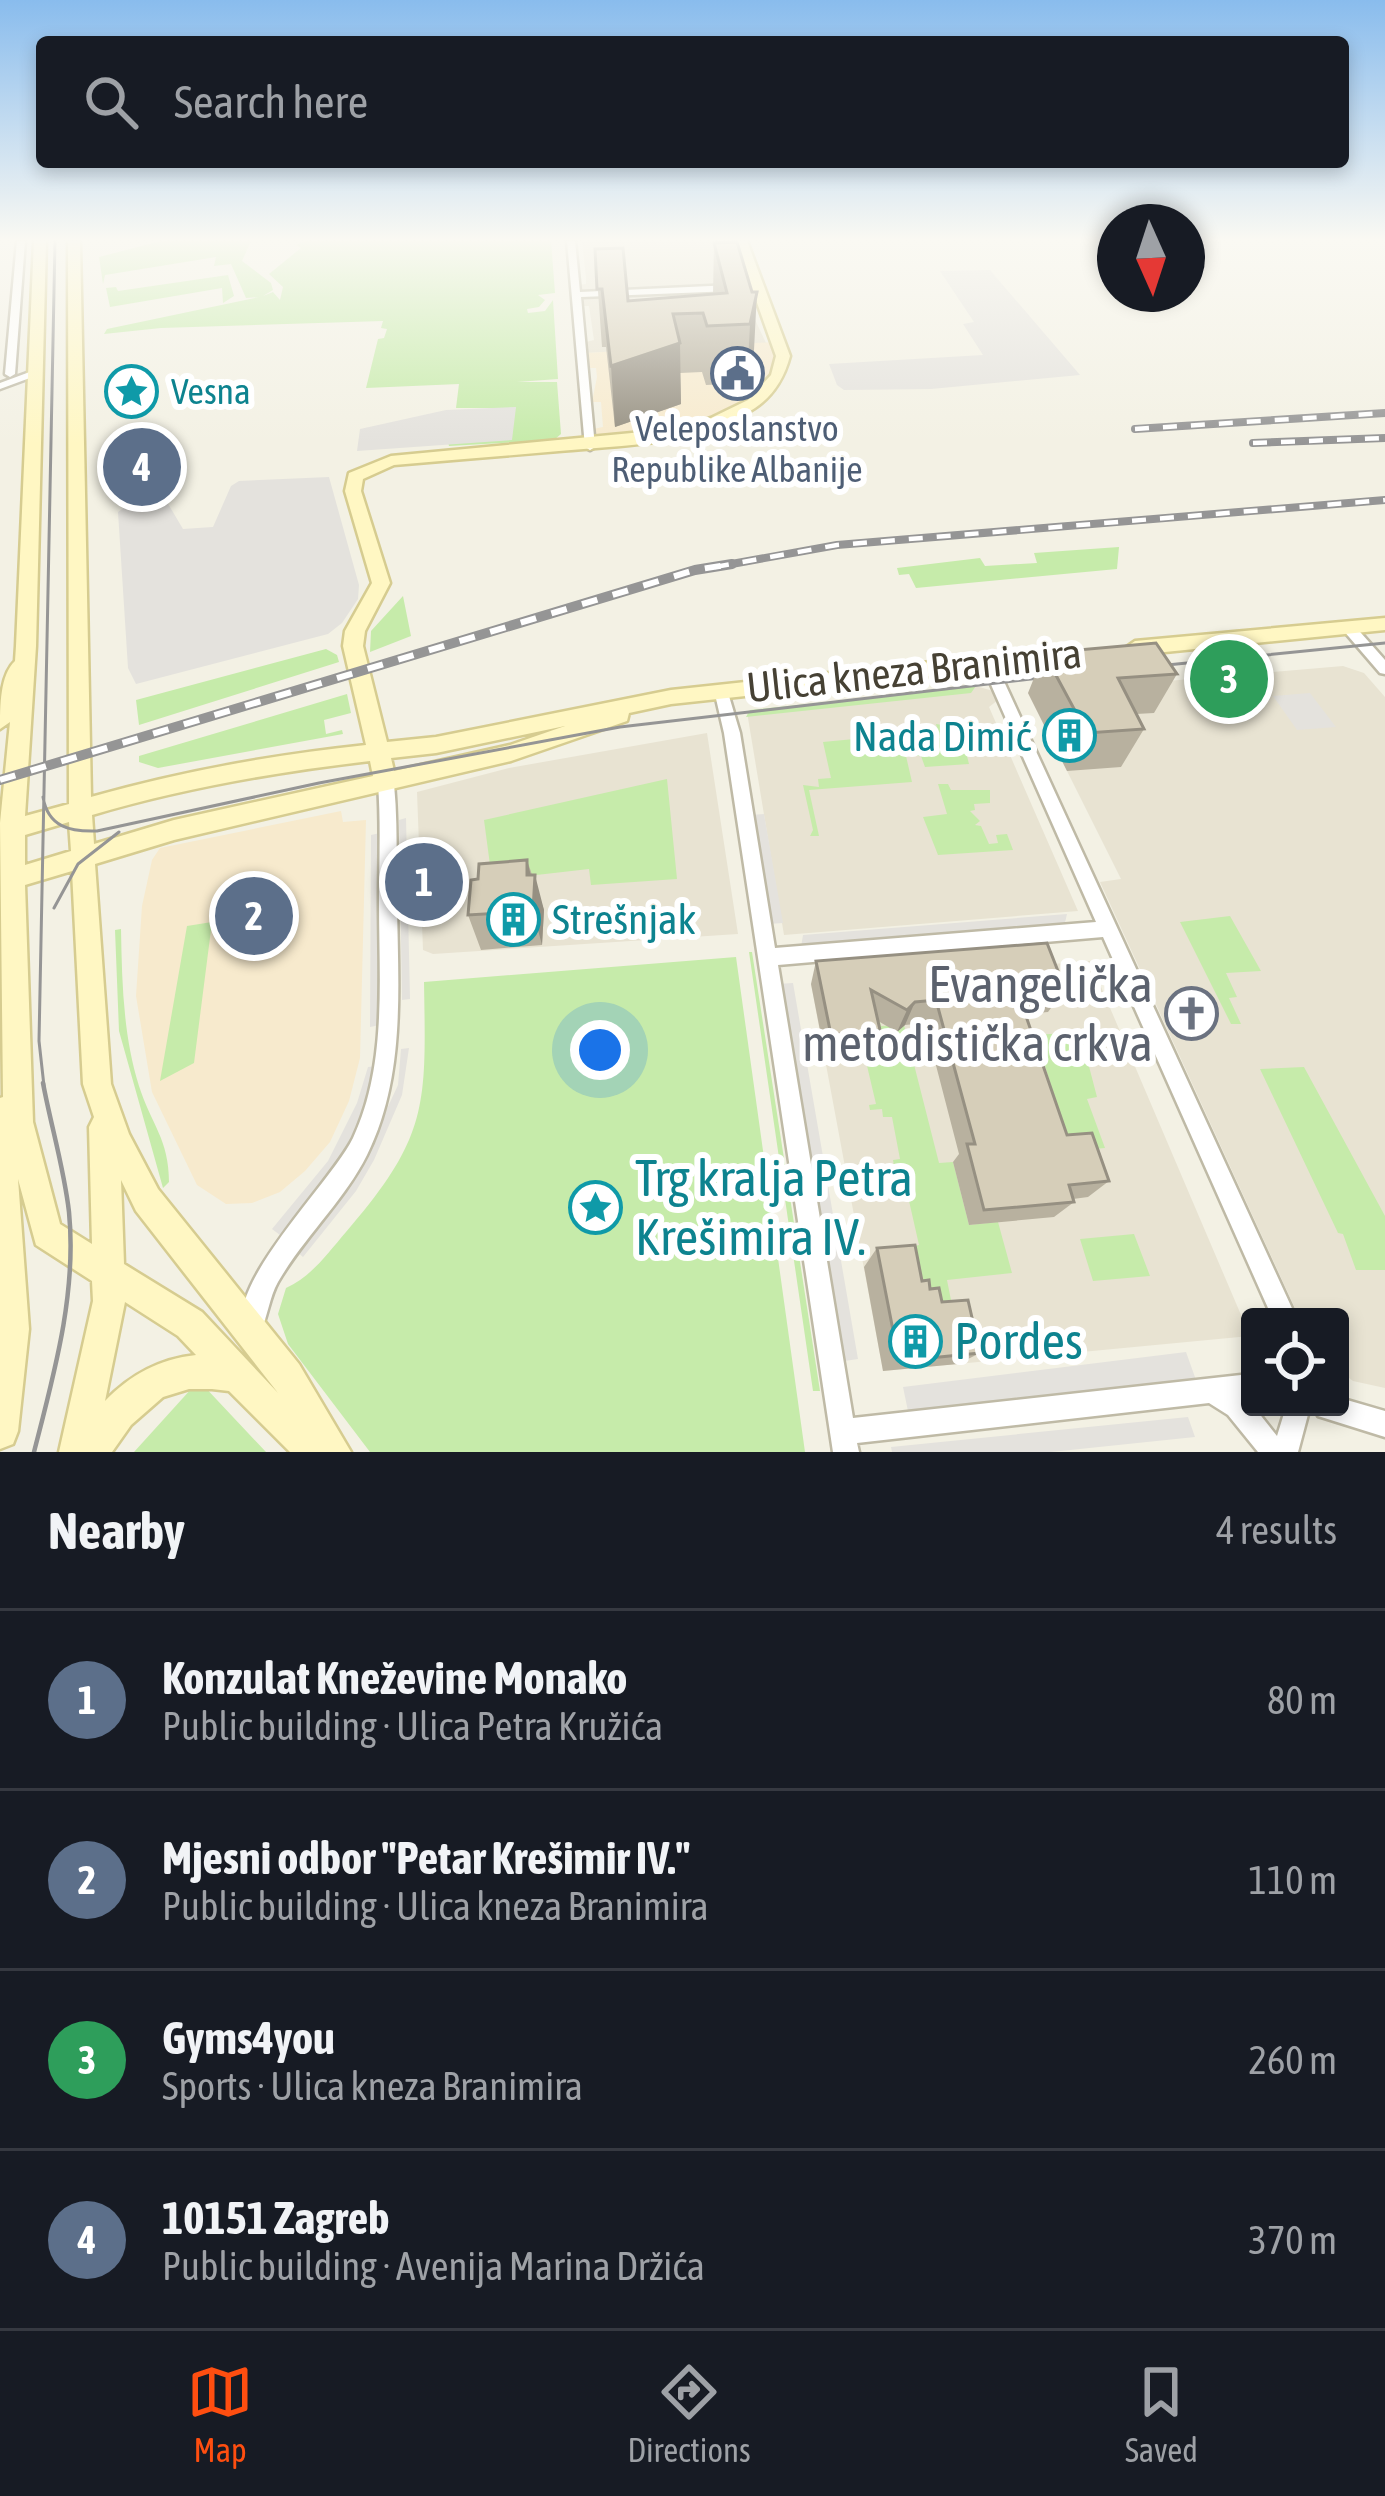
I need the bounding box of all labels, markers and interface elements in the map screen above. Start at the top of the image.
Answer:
search box [36,36,1349,168]
icon: search [78,69,144,135]
text: Search here [174,76,368,128]
north arrow [1097,204,1205,312]
public building icon: Veleposlanstvo Republike Albanije [709,345,765,401]
place icon: Vesna [104,363,160,419]
place label: Vesna [171,370,251,412]
place label: Veleposlanstvo Republike Albanije [611,407,863,490]
pin: 4 [103,422,181,512]
street label: Ulica kneza Branimira [744,629,1084,711]
pin: 3 [1190,634,1268,724]
building icon: Nada Dimić [1042,708,1098,764]
place label: Nada Dimić [853,712,1031,760]
pin: 1 [385,837,463,927]
pin: 2 [215,871,293,961]
building icon: Strešnjak [485,891,541,947]
place label: Strešnjak [552,895,696,943]
place label: Evangelička metodistička crkva [802,954,1153,1072]
church icon: Evangelička metodistička crkva [1164,985,1220,1041]
your location [570,1020,630,1080]
place label: Trg kralja Petra Krešimira IV. [635,1148,913,1266]
place icon: Trg kralja Petra Krešimira IV. [568,1179,624,1235]
map controls [1241,1308,1349,1416]
button: locate [1241,1308,1349,1416]
place label: Pordes [954,1311,1083,1370]
building icon: Pordes [887,1313,943,1369]
text: Nearby [48,1501,185,1560]
text: 4 results [1216,1508,1337,1552]
text: Konzulat Kneževine Monako [162,1652,627,1704]
text: 1 [78,1678,96,1722]
text: 80 m [1267,1678,1337,1722]
text: Public building · Ulica Petra Kružića [162,1704,663,1748]
text: Mjesni odbor "Petar Krešimir IV." [162,1832,690,1884]
text: 2 [78,1858,96,1902]
text: 110 m [1249,1858,1337,1902]
text: Public building · Ulica kneza Branimira [162,1884,709,1928]
text: Gyms4you [162,2012,335,2064]
text: 3 [78,2038,96,2082]
text: 260 m [1249,2038,1337,2082]
text: Sports · Ulica kneza Branimira [162,2064,583,2108]
text: 10151 Zagreb [162,2192,389,2244]
text: 4 [78,2218,96,2262]
text: 370 m [1249,2218,1337,2262]
text: Public building · Avenija Marina Držića [162,2244,705,2288]
tab: Map [187,2359,253,2469]
tab: Directions [627,2359,751,2469]
tab: Saved [1125,2359,1198,2469]

